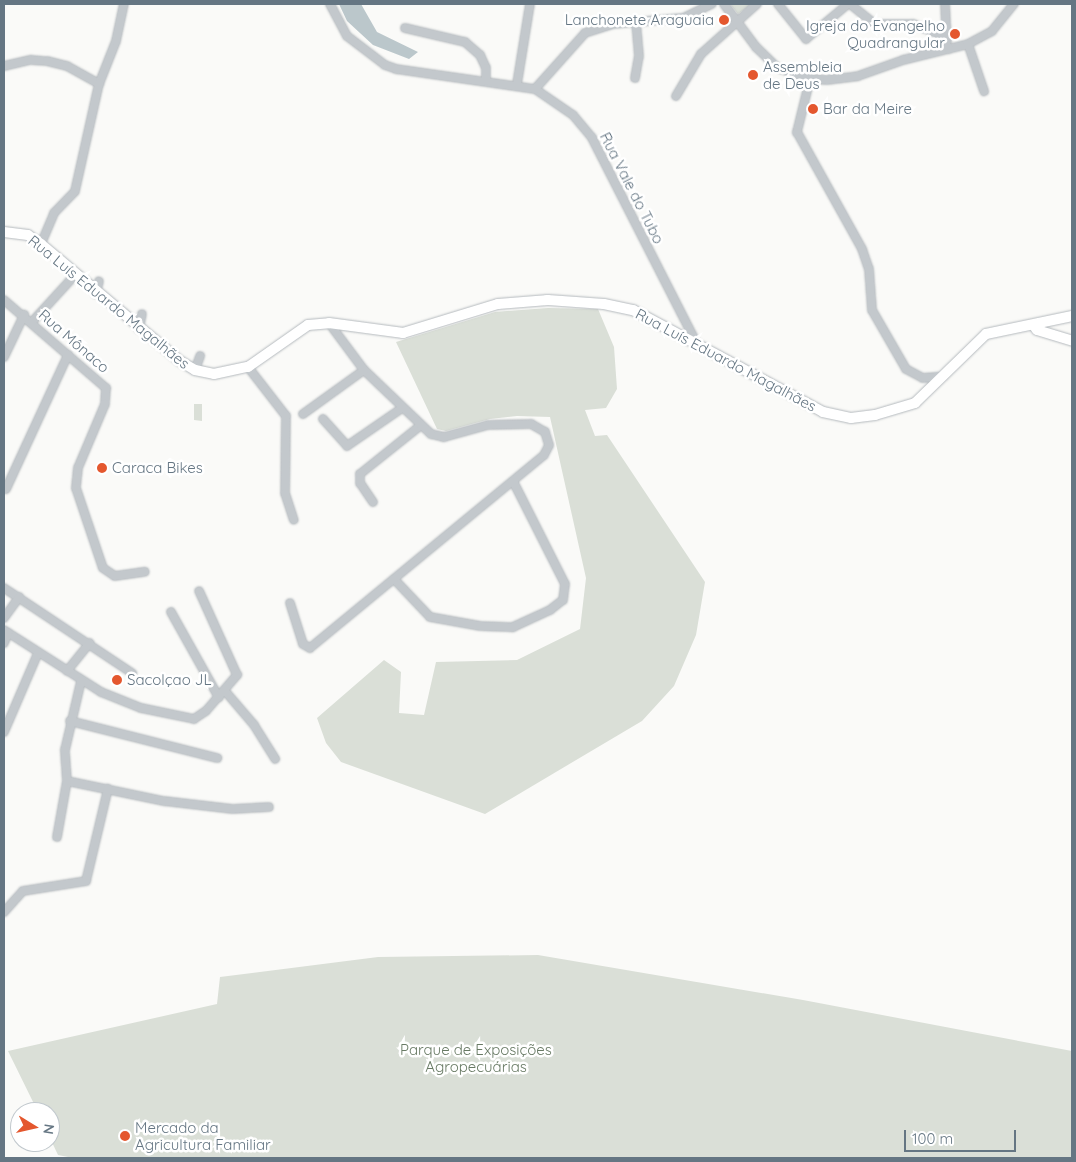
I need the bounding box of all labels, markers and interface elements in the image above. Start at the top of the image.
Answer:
place label: Lanchonete Araguaia [565,11,714,29]
marker: Lanchonete Araguaia [718,14,730,26]
place label: Igreja do Evangelho Quadrangular [806,16,945,51]
marker: Igreja do Evangelho Quadrangular [949,28,961,40]
place label: Assembleia de Deus [763,57,842,92]
marker: Assembleia de Deus [747,69,759,81]
place label: Bar da Meire [823,100,912,118]
marker: Bar da Meire [807,103,819,115]
street label: Rua Vale do Tubo [596,129,668,247]
street label: Rua Luís Eduardo Magalhães [25,231,193,373]
street label: Rua Mônaco [35,305,113,377]
street label: Rua Luís Eduardo Magalhães [633,305,819,415]
place label: Caraca Bikes [112,459,203,477]
marker: Caraca Bikes [96,462,108,474]
place label: Sacolçao JL [127,671,211,689]
marker: Sacolçao JL [111,674,123,686]
park label: Parque de Exposições Agropecuárias [400,1040,552,1075]
north arrow [10,1102,60,1152]
place label: Mercado da Agricultura Familiar [135,1118,271,1153]
scale bar [906,1120,1018,1152]
text: N [39,1123,59,1136]
text: 100 m [912,1129,953,1148]
marker: Mercado da Agricultura Familiar [119,1130,131,1142]

